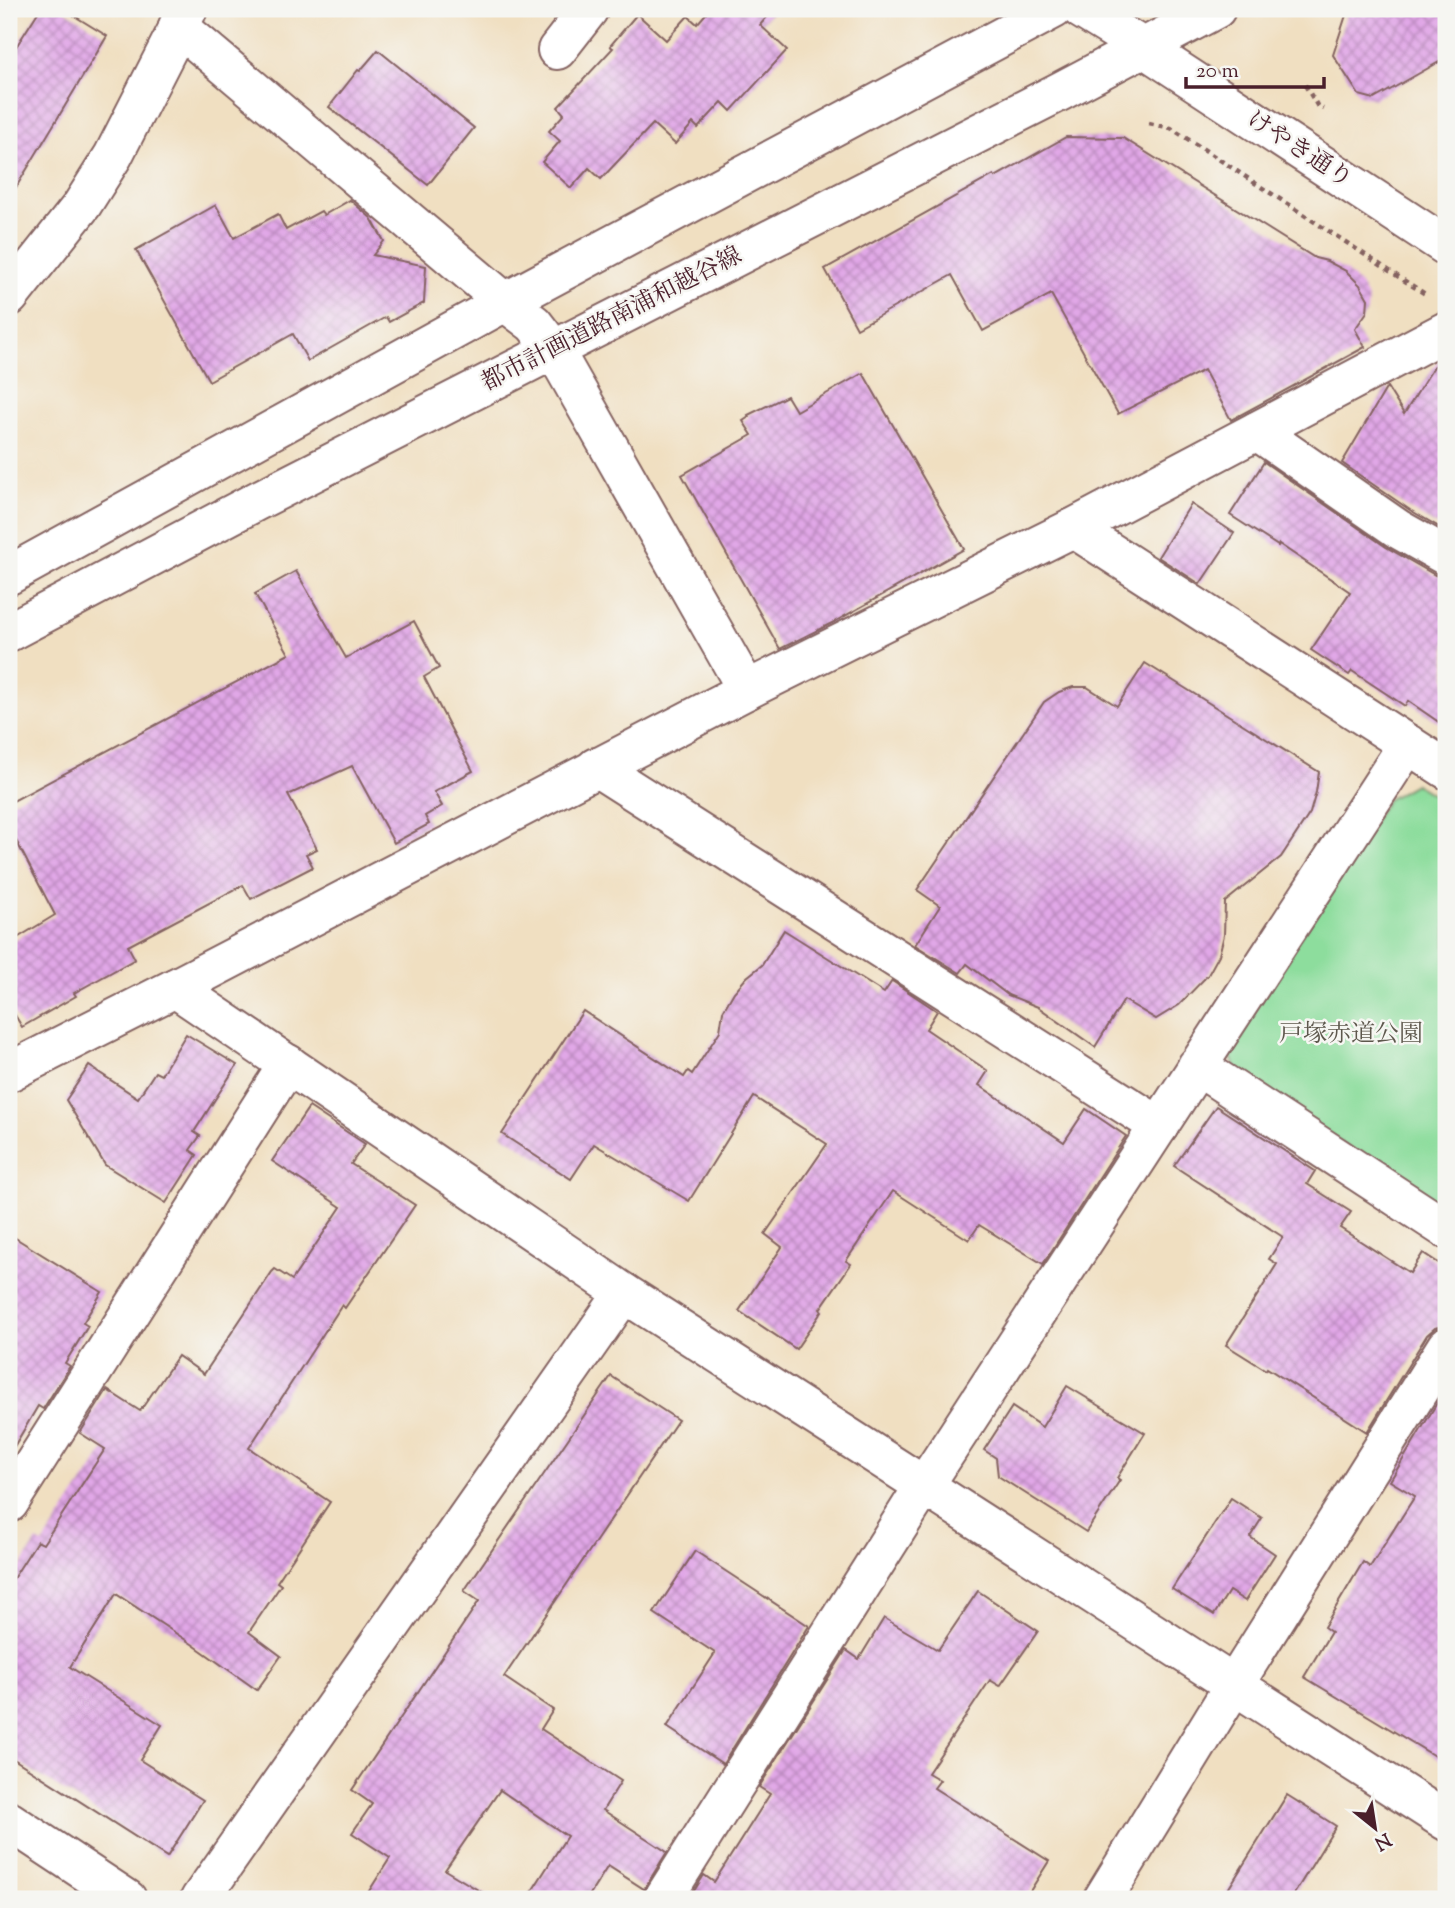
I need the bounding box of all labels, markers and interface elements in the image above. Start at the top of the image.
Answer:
scale bar [1186,46,1324,90]
text: 20 m [1196,57,1239,87]
street label: けやき通り [1239,103,1359,197]
street label: 都市計画道路南浦和越谷線 [476,239,748,401]
park label: 戸塚赤道公園 [1279,1018,1423,1052]
north arrow [1340,1792,1410,1862]
text: N [1369,1825,1396,1856]

